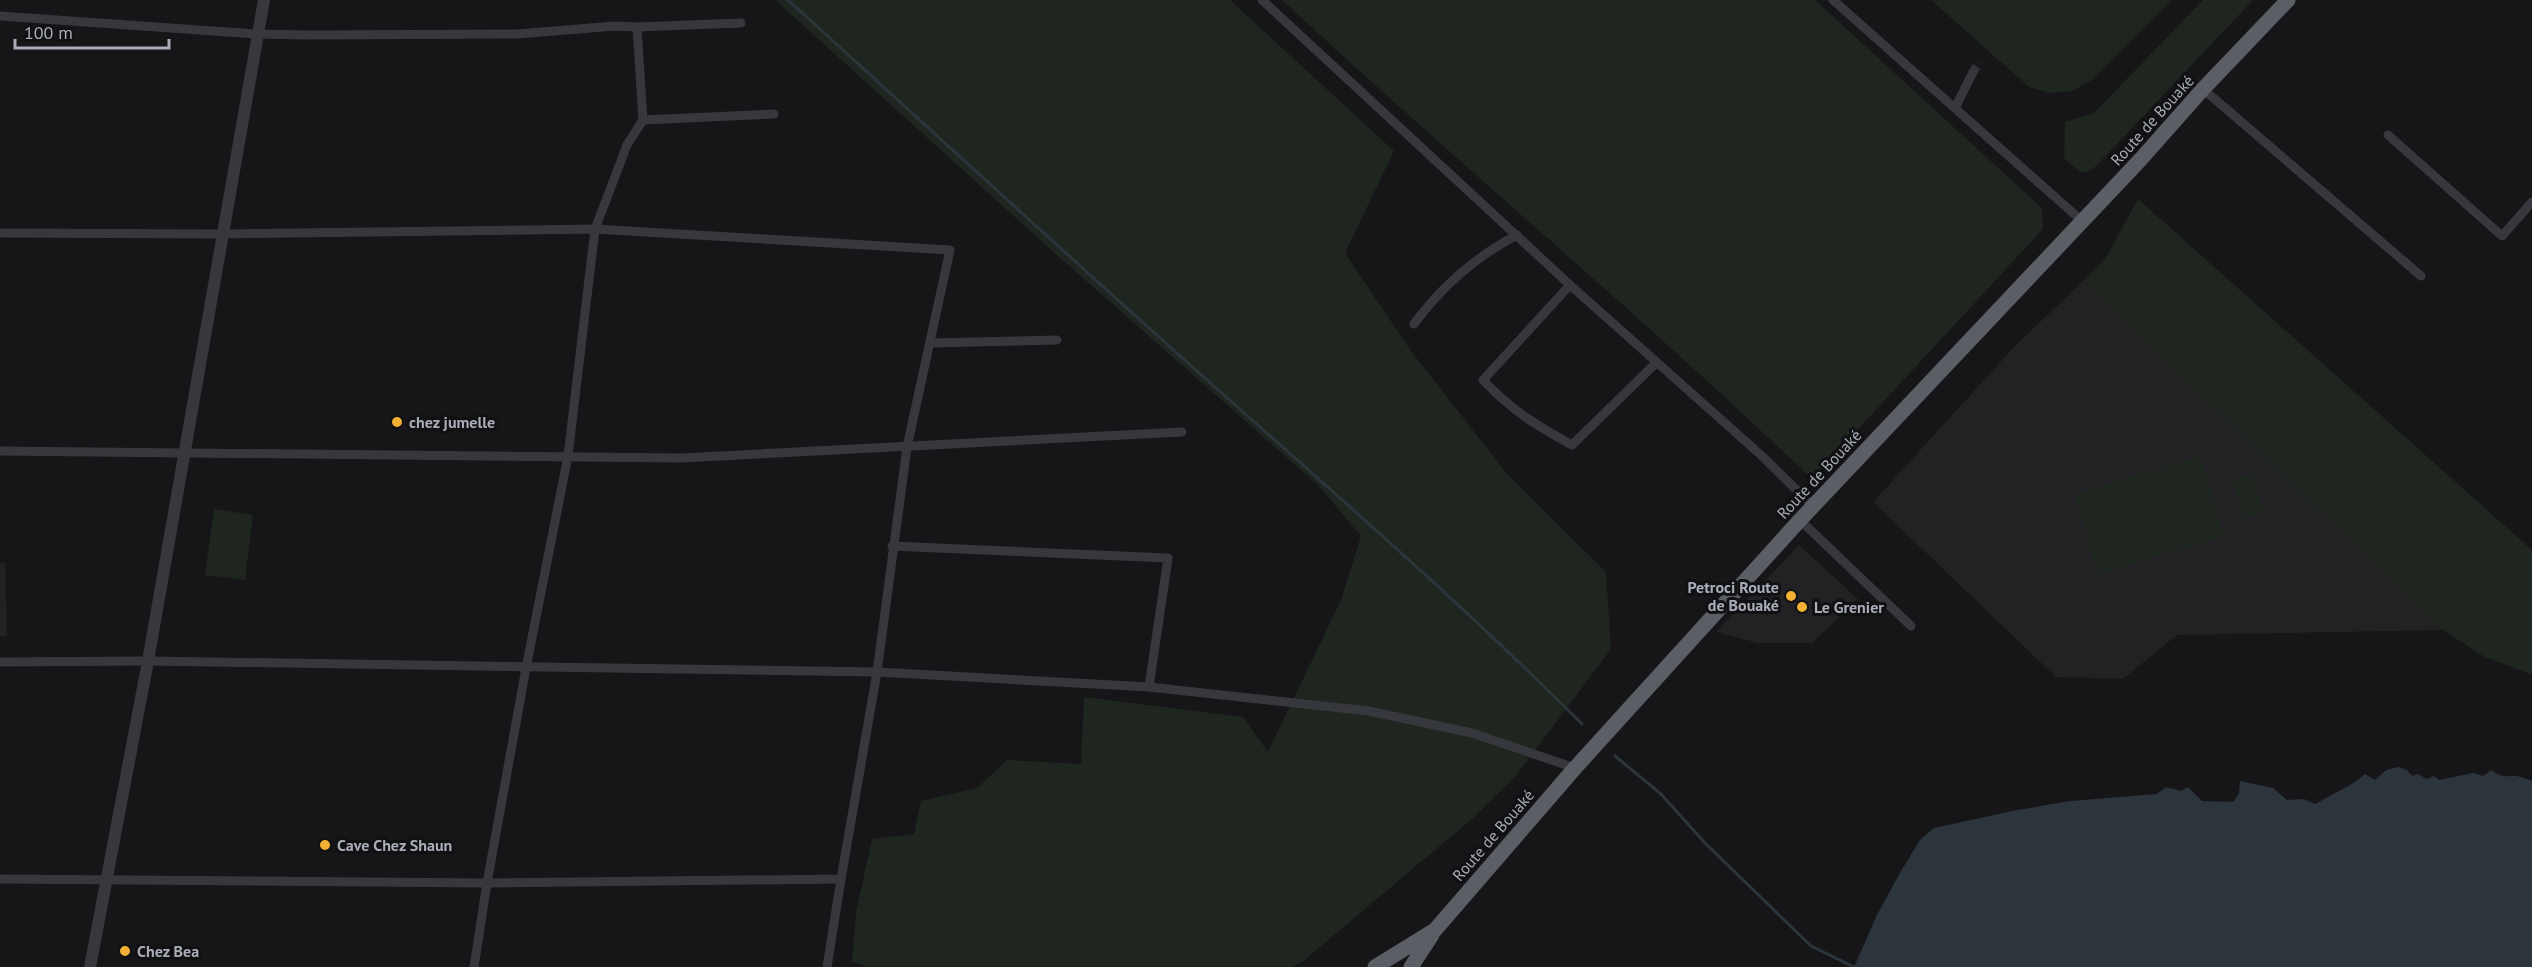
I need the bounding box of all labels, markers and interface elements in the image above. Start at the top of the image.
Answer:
scale bar [15,12,170,50]
text: 100 m [24,21,73,44]
street label: Route de Bouaké [2106,71,2198,169]
place label: chez jumelle [409,412,495,432]
marker: chez jumelle [390,415,404,429]
street label: Route de Bouaké [1773,425,1865,523]
place label: Petroci Route de Bouaké [1688,577,1779,615]
marker: Petroci Route de Bouaké [1784,589,1798,603]
place label: Le Grenier [1814,597,1884,617]
marker: Le Grenier [1795,600,1809,614]
street label: Route de Bouaké [1448,785,1538,885]
place label: Cave Chez Shaun [337,835,452,855]
marker: Cave Chez Shaun [318,838,332,852]
place label: Chez Bea [137,941,199,961]
marker: Chez Bea [118,944,132,958]

